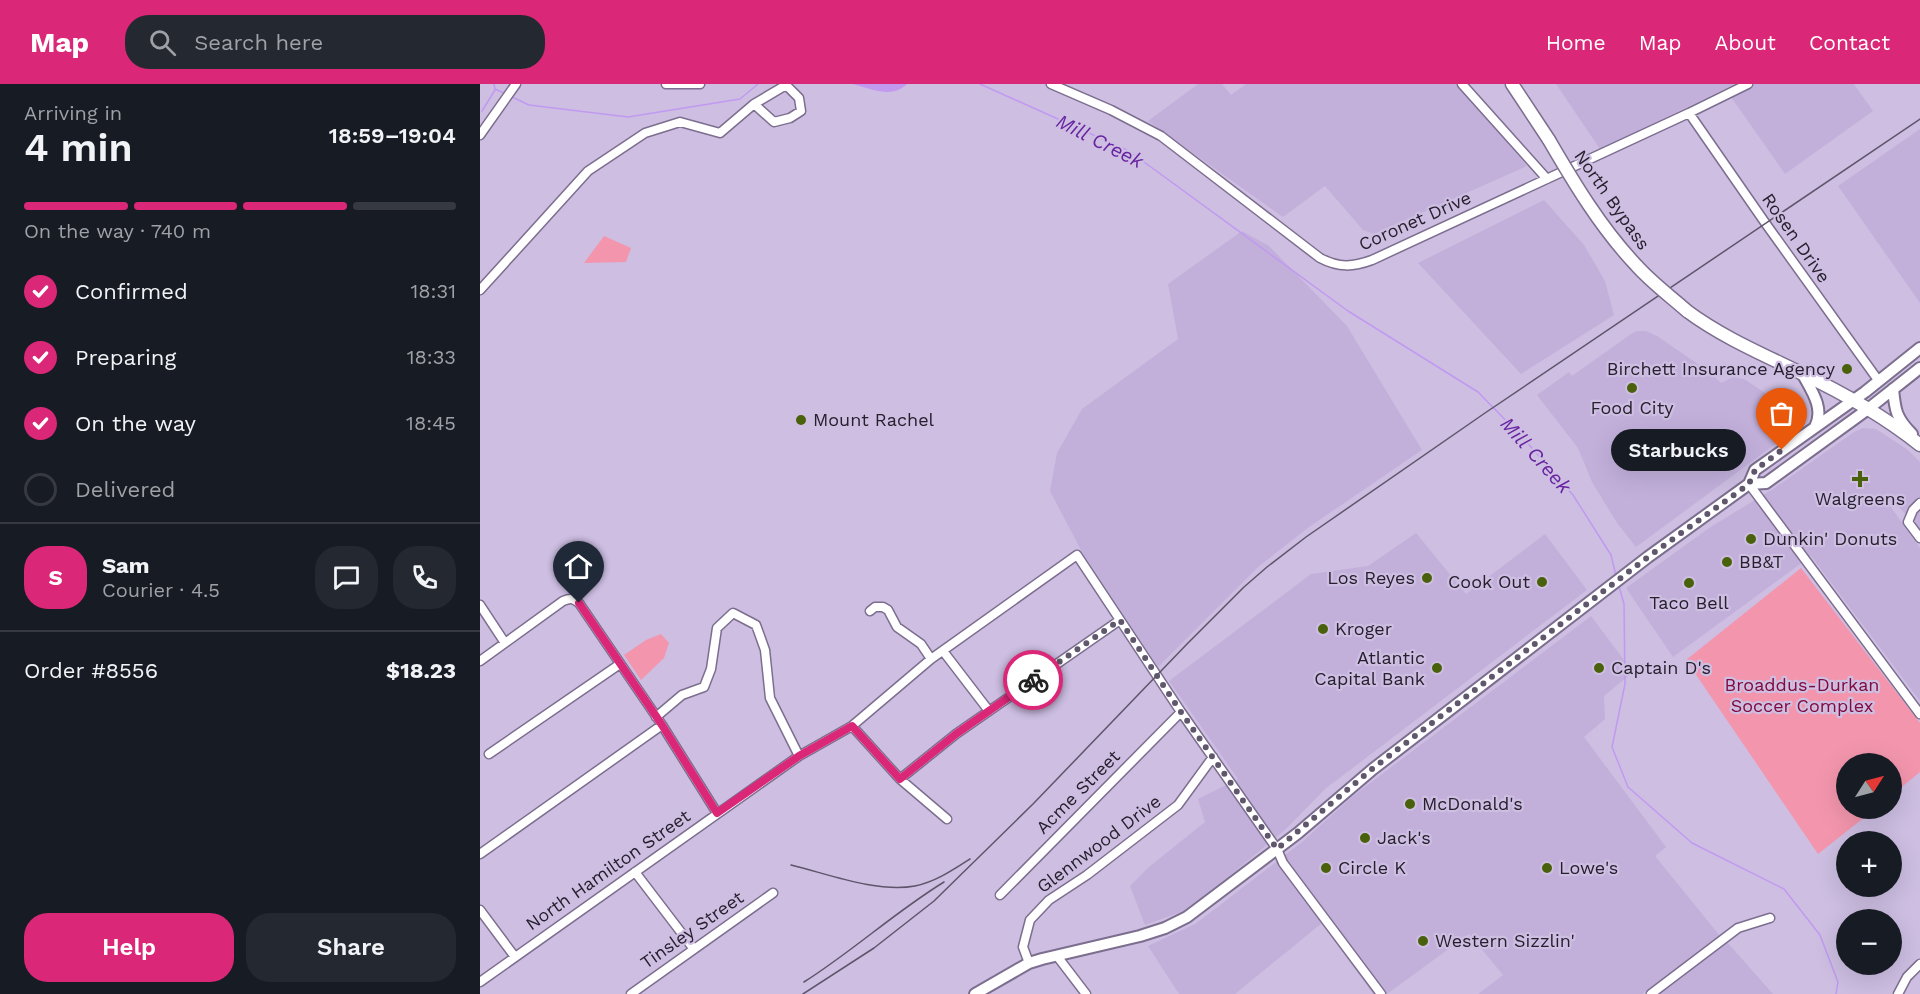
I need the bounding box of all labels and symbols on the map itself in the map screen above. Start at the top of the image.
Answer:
water label: Mill Creek [1052,109,1149,174]
street label: North Bypass [1570,146,1655,254]
street label: Coronet Drive [1355,186,1474,255]
street label: Rosen Drive [1758,189,1835,286]
place label: Birchett Insurance Agency [1607,358,1836,379]
marker: Birchett Insurance Agency [1840,362,1854,376]
marker: Food City [1625,381,1639,395]
pin [1756,388,1807,450]
place label: Food City [1591,397,1674,418]
place label: Mount Rachel [813,409,935,430]
water label: Mill Creek [1495,412,1577,499]
marker: Mount Rachel [794,413,808,427]
callout: Starbucks [1611,429,1746,471]
marker: Walgreens [1853,472,1867,486]
place label: Walgreens [1815,488,1905,509]
place label: Dunkin' Donuts [1763,528,1897,549]
marker: Dunkin' Donuts [1744,532,1758,546]
pin [553,541,604,603]
place label: BB&T [1739,551,1784,572]
marker: BB&T [1720,555,1734,569]
place label: Los Reyes [1327,567,1415,588]
marker: Los Reyes [1420,571,1434,585]
place label: Cook Out [1448,571,1530,592]
marker: Cook Out [1535,575,1549,589]
marker: Taco Bell [1682,576,1696,590]
place label: Taco Bell [1649,592,1729,613]
place label: Kroger [1335,618,1392,639]
marker: Kroger [1316,622,1330,636]
place label: Atlantic Capital Bank [1314,647,1425,689]
courier [1003,650,1063,710]
place label: Captain D's [1611,657,1711,678]
marker: Atlantic Capital Bank [1430,661,1444,675]
marker: Captain D's [1592,661,1606,675]
park label: Broaddus-Durkan Soccer Complex [1725,674,1879,716]
street label: Acme Street [1031,745,1124,838]
north arrow [1836,753,1902,819]
street label: Glennwood Drive [1033,790,1165,897]
place label: McDonald's [1422,793,1523,814]
marker: McDonald's [1403,797,1417,811]
street label: North Hamilton Street [522,805,694,934]
place label: Jack's [1377,827,1431,848]
marker: Jack's [1358,831,1372,845]
place label: Circle K [1338,857,1406,878]
place label: Lowe's [1559,857,1618,878]
marker: Circle K [1319,861,1333,875]
marker: Lowe's [1540,861,1554,875]
street label: Tinsley Street [636,886,748,973]
place label: Western Sizzlin' [1435,930,1575,951]
marker: Western Sizzlin' [1416,934,1430,948]

